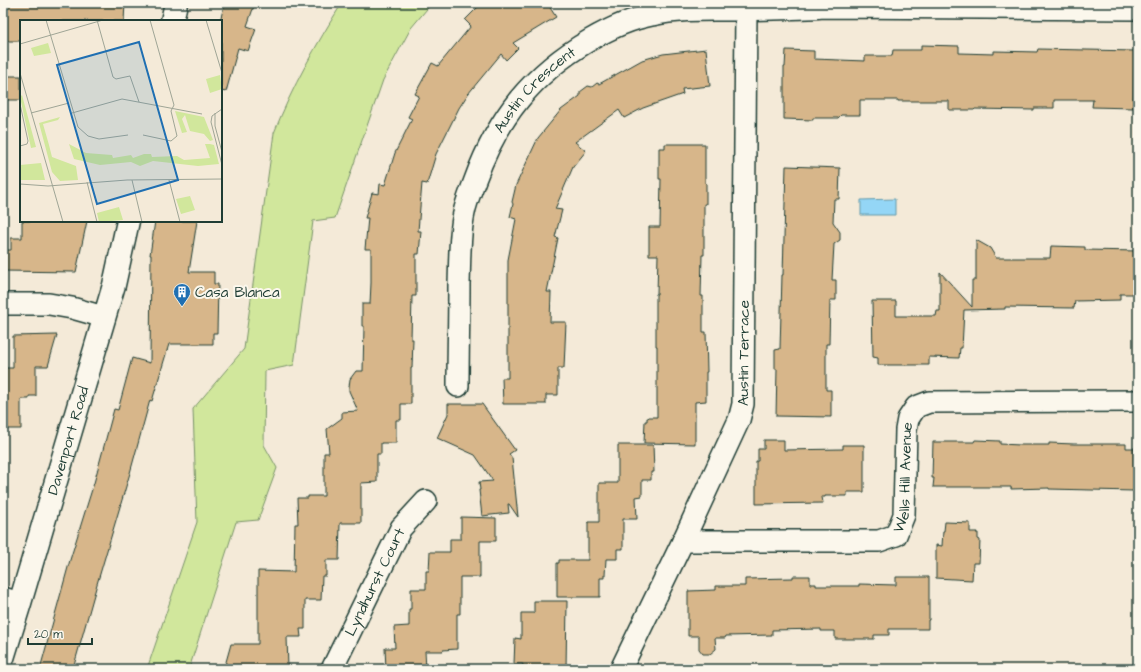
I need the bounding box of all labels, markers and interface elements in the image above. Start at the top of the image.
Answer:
inset map [20,20,222,222]
street label: Austin Crescent [489,42,580,137]
building icon: Casa Blanca [172,282,192,307]
place label: Casa Blanca [195,282,280,303]
street label: Austin Terrace [733,300,755,406]
street label: Davenport Road [43,383,95,498]
street label: Wells Hill Avenue [888,420,918,536]
street label: Lyndhurst Court [340,525,410,640]
scale bar [28,620,92,646]
text: 20 m [34,626,63,643]

